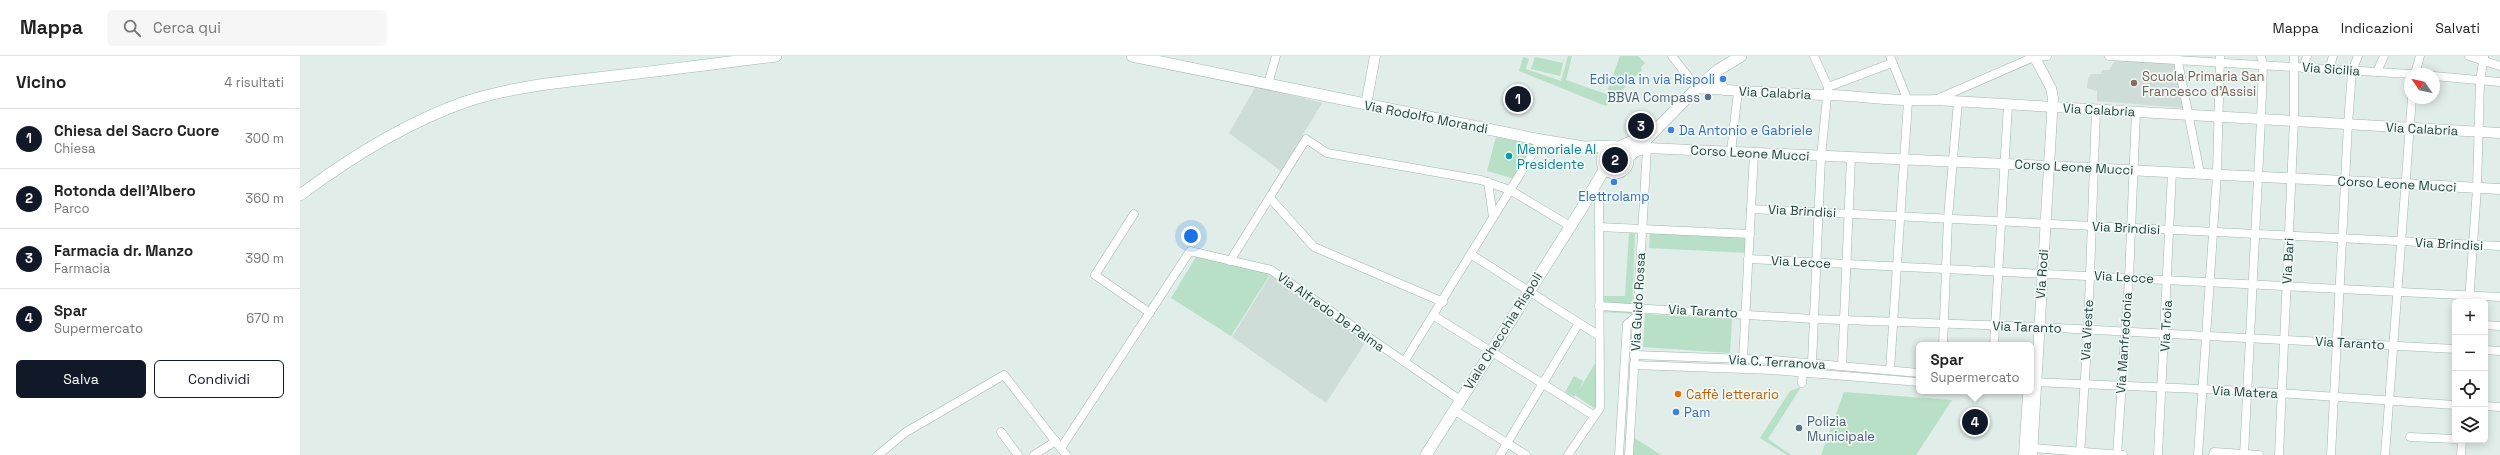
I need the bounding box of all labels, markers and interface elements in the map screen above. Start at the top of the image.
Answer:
search box [107,10,387,46]
text: Mappa [20,15,83,40]
icon: search [121,17,143,39]
text: Cerca qui [153,18,221,37]
text: Mappa [2273,19,2319,37]
text: Indicazioni [2341,19,2413,37]
text: Salvati [2435,19,2480,37]
street label: Via Sicilia [2301,58,2361,80]
place label: Scuola Primaria San Francesco d'Assisi [2142,68,2265,100]
north arrow [2404,68,2440,104]
text: Vicino [16,71,66,93]
place label: Edicola in via Rispoli [1590,71,1715,88]
text: 4 risultati [224,74,284,91]
marker: Edicola in via Rispoli [1718,74,1728,84]
marker: Scuola Primaria San Francesco d'Assisi [2129,78,2139,88]
street label: Via Calabria [1738,83,1812,103]
pin: 1 [1505,84,1531,114]
place label: BBVA Compass [1607,89,1700,106]
marker: BBVA Compass [1703,92,1713,102]
street label: Via Rodolfo Morandi [1363,97,1489,137]
street label: Via Calabria [2062,100,2136,120]
pin: 3 [1628,111,1654,141]
street label: Via Calabria [2385,119,2459,139]
text: Chiesa del Sacro Cuore [54,121,219,140]
place label: Da Antonio e Gabriele [1679,122,1813,139]
marker: Da Antonio e Gabriele [1666,125,1676,135]
text: 1 [26,130,32,147]
text: 300 m [245,130,284,147]
text: Chiesa [54,140,95,157]
place label: Memoriale Al Presidente [1517,141,1596,173]
street label: Corso Leone Mucci [1690,141,1810,165]
pin: 2 [1602,145,1628,175]
marker: Memoriale Al Presidente [1504,151,1514,161]
street label: Corso Leone Mucci [2014,155,2134,179]
street label: Corso Leone Mucci [2337,172,2457,196]
marker: Elettrolamp [1609,177,1619,187]
text: Rotonda dell'Albero [54,181,196,200]
place label: Elettrolamp [1578,188,1650,205]
text: 2 [25,190,33,207]
text: 360 m [245,190,284,207]
text: Parco [54,200,90,217]
street label: Via Brindisi [1767,201,1837,221]
street label: Via Brindisi [2091,218,2161,238]
your location [1181,226,1201,246]
street label: Via Brindisi [2414,234,2484,254]
street label: Via Bari [2278,237,2298,285]
text: Farmacia dr. Manzo [54,241,193,260]
street label: Via Rodi [2032,249,2052,299]
text: 3 [25,250,33,267]
text: 390 m [245,250,284,267]
street label: Via Guido Rossa [1627,252,1649,352]
street label: Via Lecce [1771,252,1831,272]
text: Farmacia [54,260,110,277]
street label: Via Lecce [2094,267,2154,287]
street label: Via Alfredo De Palma [1274,268,1389,356]
street label: Viale Checchia Rispoli [1460,269,1546,393]
street label: Via Manfredonia [2112,291,2136,394]
street label: Via Vieste [2077,299,2097,361]
street label: Via Troia [2156,299,2176,352]
map controls [2452,299,2488,443]
button: + [2452,299,2488,335]
text: Spar [54,301,87,320]
street label: Via Taranto [1668,301,1738,321]
text: 4 [25,310,33,327]
text: 670 m [246,310,284,327]
street label: Via Taranto [1992,317,2062,337]
text: Supermercato [54,320,143,337]
street label: Via Taranto [2315,333,2385,353]
button: − [2452,335,2488,371]
popup [1916,342,2034,394]
text: Spar [1930,350,1964,369]
street label: Via C. Terranova [1728,351,1827,373]
button: Salva [16,360,146,398]
button: Condividi [154,360,284,398]
text: Supermercato [1930,369,2020,386]
button: locate [2452,371,2488,407]
street label: Via Matera [2212,382,2279,402]
place label: Caffè letterario [1686,386,1779,403]
marker: Caffè letterario [1673,389,1683,399]
place label: Pam [1684,404,1710,421]
marker: Pam [1671,407,1681,417]
pin: 4 [1962,407,1988,437]
button: layers [2452,407,2488,443]
place label: Polizia Municipale [1807,413,1875,445]
marker: Polizia Municipale [1794,423,1804,433]

